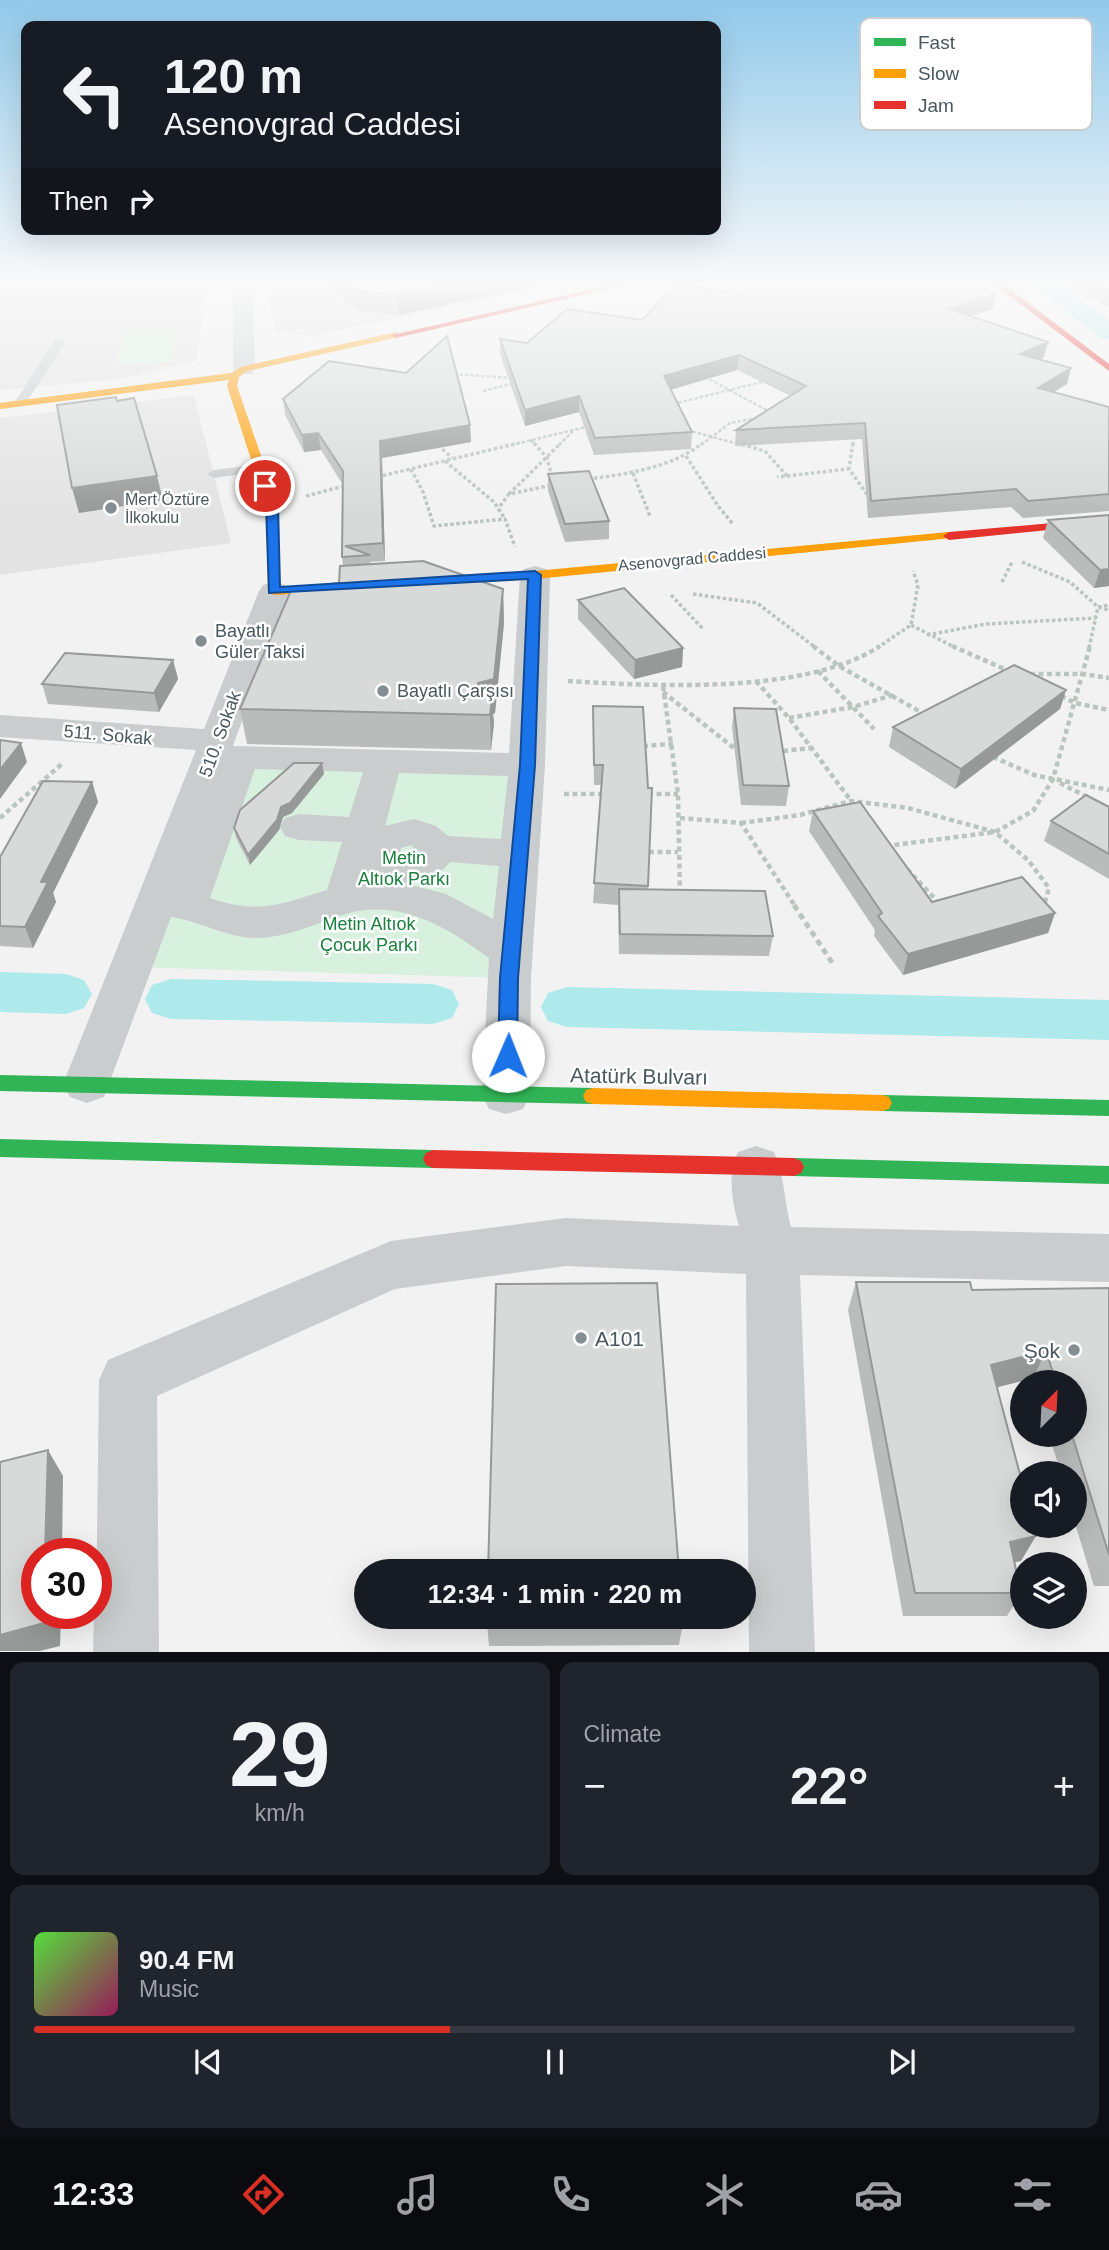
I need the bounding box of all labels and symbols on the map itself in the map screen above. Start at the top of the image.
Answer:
legend [860,18,1092,130]
text: Fast [918,32,956,53]
text: Slow [918,63,959,84]
text: Jam [918,95,954,116]
pin [235,456,295,516]
place label: Mert Öztüre İlkokulu [125,491,210,526]
marker: Mert Öztüre İlkokulu [103,500,119,516]
street label: Asenovgrad Caddesi [617,544,767,574]
place label: Bayatlı Güler Taksi [215,621,305,662]
marker: Bayatlı Güler Taksi [193,633,209,649]
place label: Bayatlı Çarşısı [397,681,514,701]
marker: Bayatlı Çarşısı [375,683,391,699]
street label: 510. Sokak [195,687,245,780]
street label: 511. Sokak [63,721,154,749]
park label: Metin Altıok Parkı [358,848,450,889]
park label: Metin Altıok Çocuk Parkı [320,914,418,955]
position arrow [471,1019,545,1093]
street label: Atatürk Bulvarı [570,1063,708,1089]
place label: A101 [595,1327,644,1350]
marker: A101 [573,1330,589,1346]
place label: Şok [1024,1339,1060,1362]
marker: Şok [1066,1342,1082,1358]
north arrow [1010,1370,1087,1447]
speed limit sign: 30 [21,1538,112,1629]

